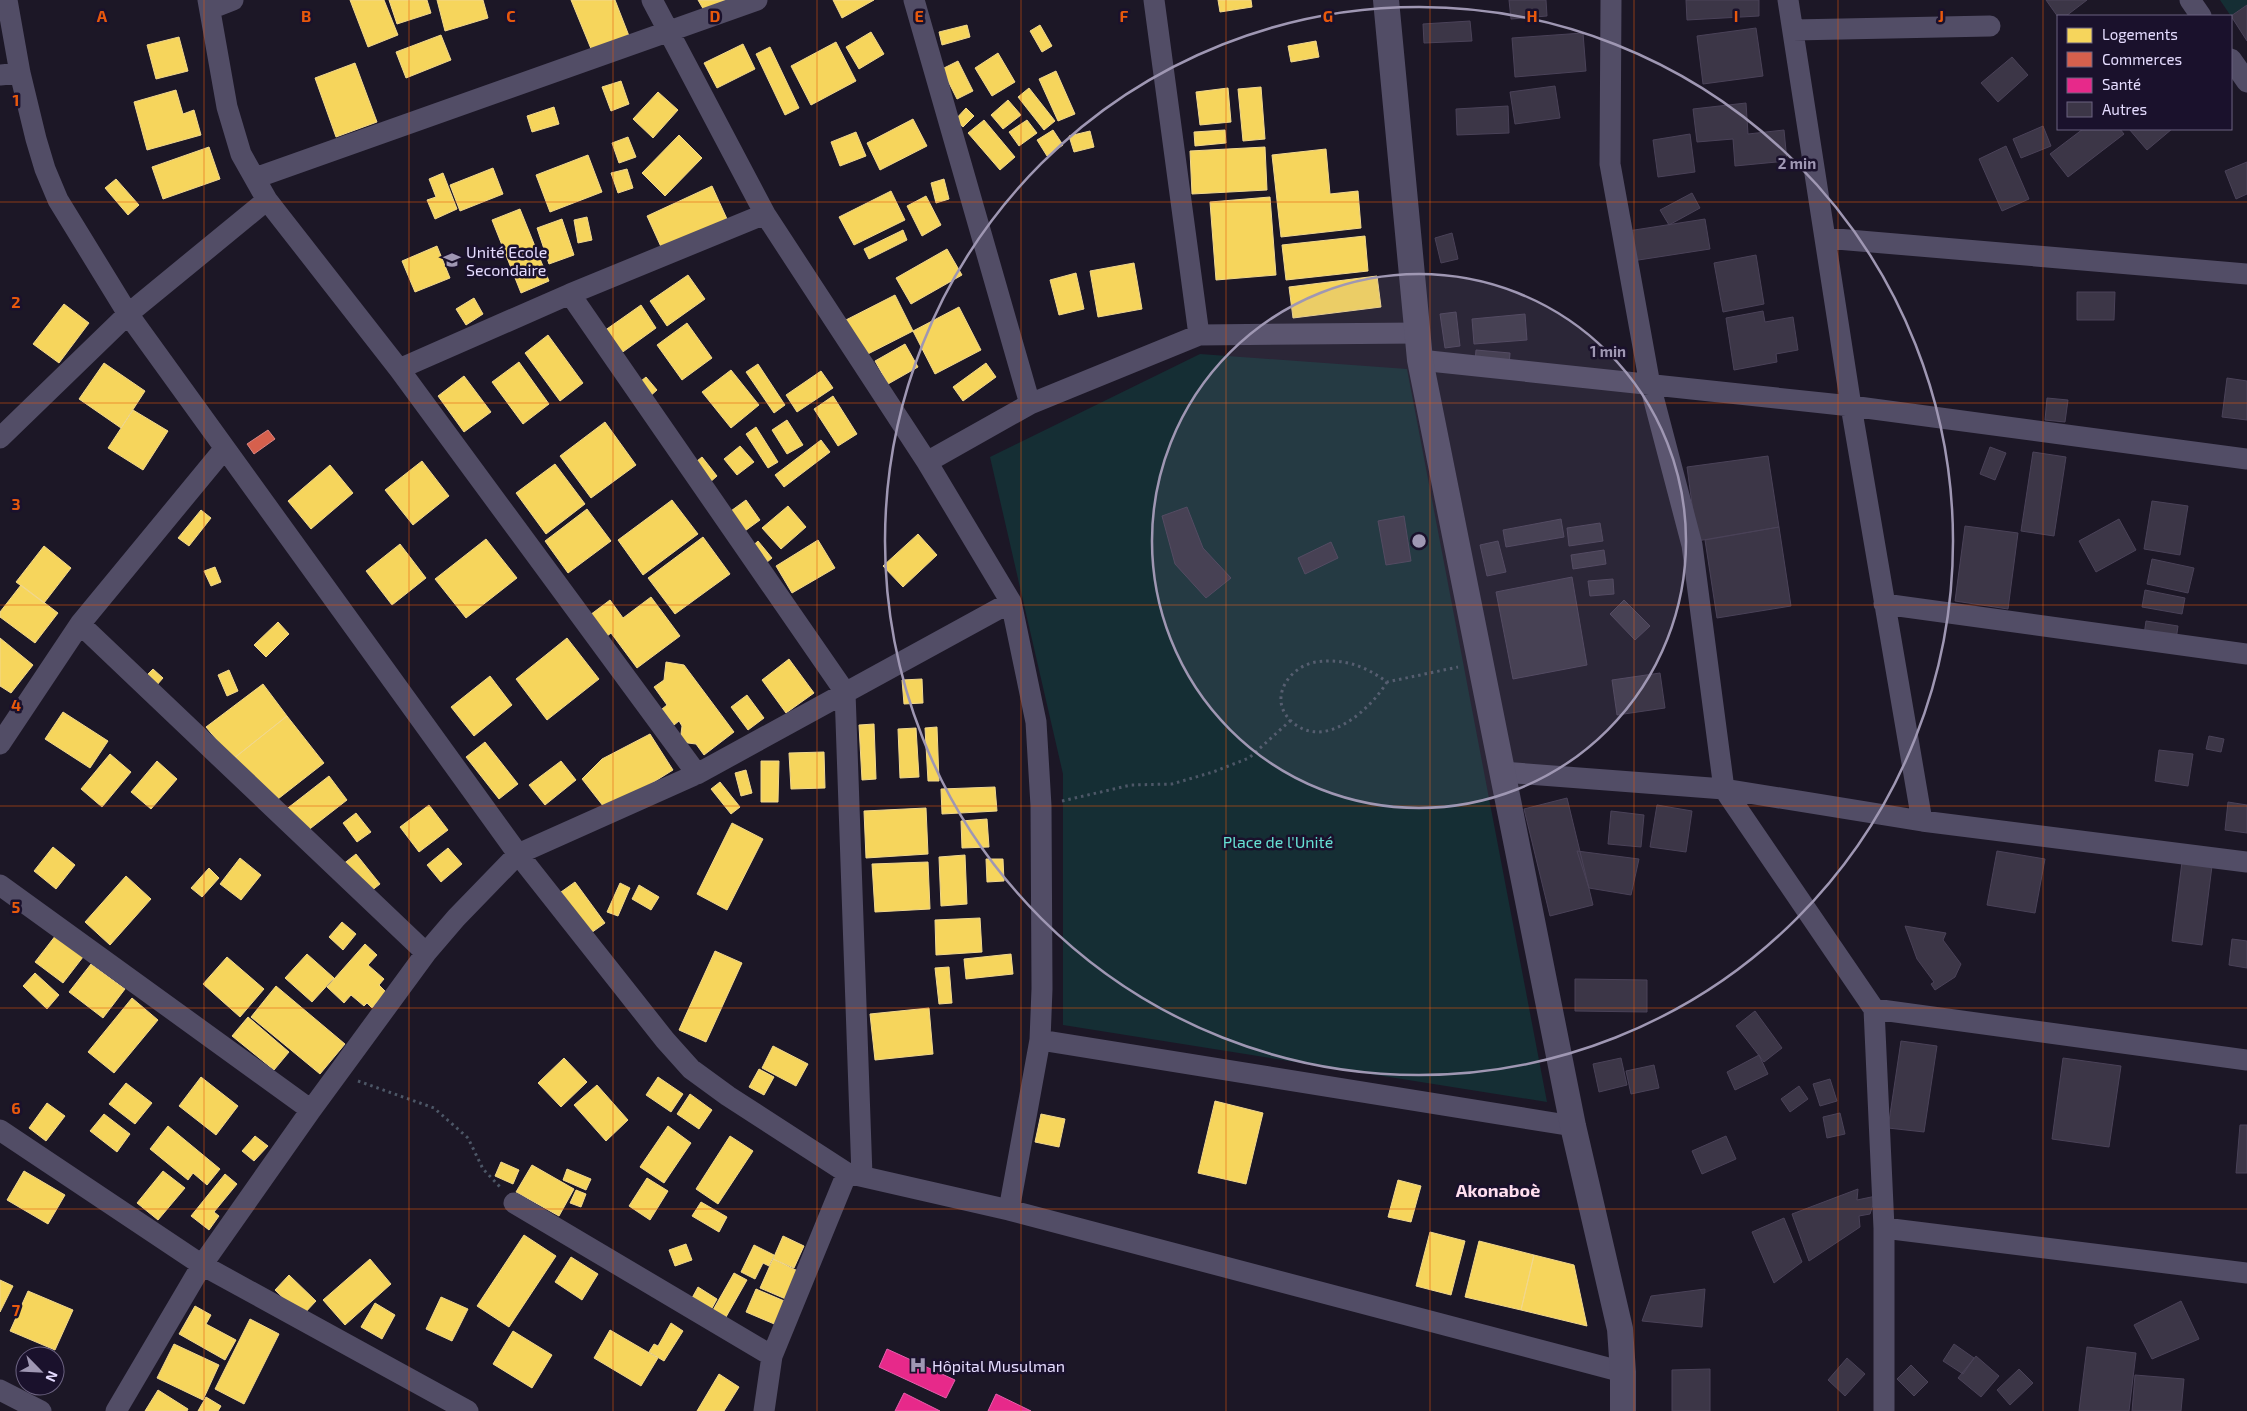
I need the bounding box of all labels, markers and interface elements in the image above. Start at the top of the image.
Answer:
text: A [97,6,108,25]
text: B [301,6,311,25]
text: C [506,6,516,25]
text: D [710,6,721,25]
text: E [914,6,924,25]
text: F [1120,6,1129,25]
text: G [1323,6,1333,25]
text: H [1526,6,1538,25]
text: I [1734,6,1738,25]
text: J [1938,6,1944,25]
legend [2057,15,2232,130]
text: Logements [2102,25,2178,43]
text: Commerces [2102,50,2182,68]
text: Santé [2102,75,2141,93]
text: 1 [13,90,19,109]
text: Autres [2102,100,2147,118]
text: 2 min [1778,154,1816,172]
place label: Unité Ecole Secondaire [466,242,547,279]
school or university icon: Unité Ecole Secondaire [442,250,462,270]
text: 2 [11,292,21,311]
text: 1 min [1590,342,1626,360]
text: 3 [11,494,21,513]
centre of rings [1410,532,1428,550]
text: 4 [11,695,21,714]
park label: Place de l'Unité [1223,832,1333,851]
text: 5 [12,897,21,916]
text: 6 [11,1098,21,1117]
district label: Akonaboè [1456,1179,1540,1201]
text: 7 [12,1300,21,1319]
north arrow [15,1346,65,1396]
hospital icon: Hôpital Musulman [908,1355,928,1375]
place label: Hôpital Musulman [932,1356,1065,1375]
text: N [43,1368,62,1385]

